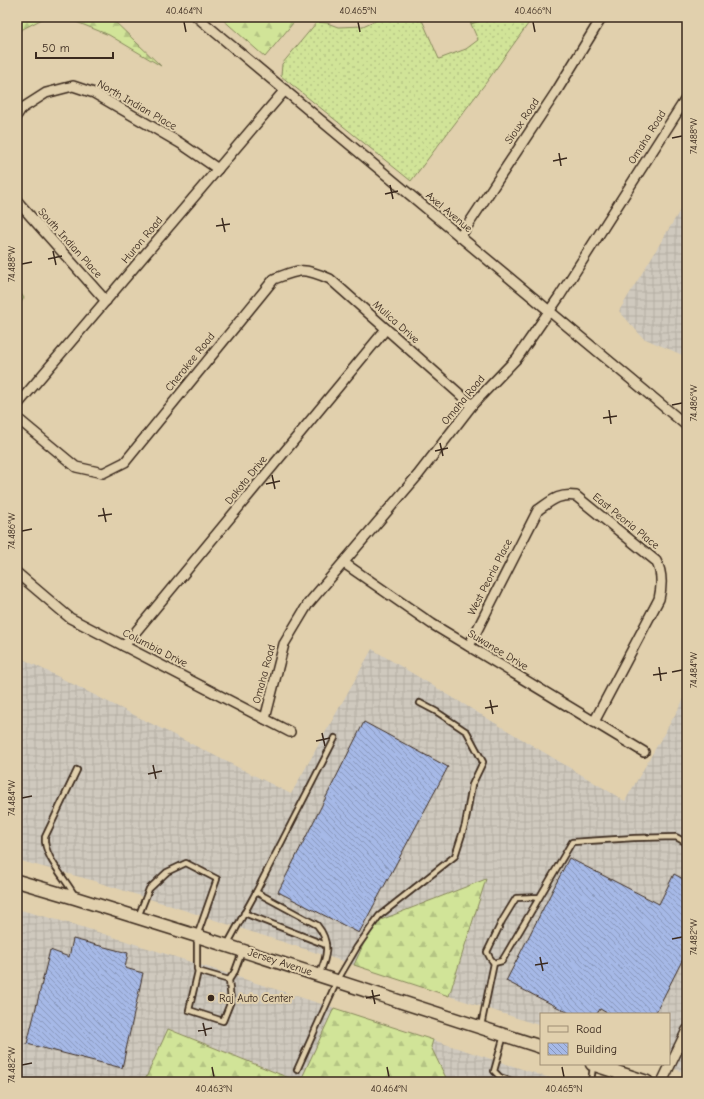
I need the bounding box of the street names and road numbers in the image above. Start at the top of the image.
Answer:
street label: North Indian Place [95,77,179,133]
street label: Sioux Road [502,95,542,146]
street label: Omaha Road [625,108,669,166]
street label: Axel Avenue [423,189,475,235]
street label: South Indian Place [35,205,105,281]
street label: Huron Road [119,214,165,266]
street label: Mulica Drive [370,298,422,347]
street label: Cherokee Road [162,330,218,394]
street label: Omaha Road [438,372,488,427]
street label: Dakota Drive [222,453,270,507]
street label: East Peoria Place [590,490,662,552]
street label: West Peoria Place [465,536,515,617]
street label: Columbia Drive [120,626,190,670]
street label: Suwanee Drive [465,627,531,673]
street label: Omaha Road [250,643,278,705]
street label: Jersey Avenue [246,945,314,979]

